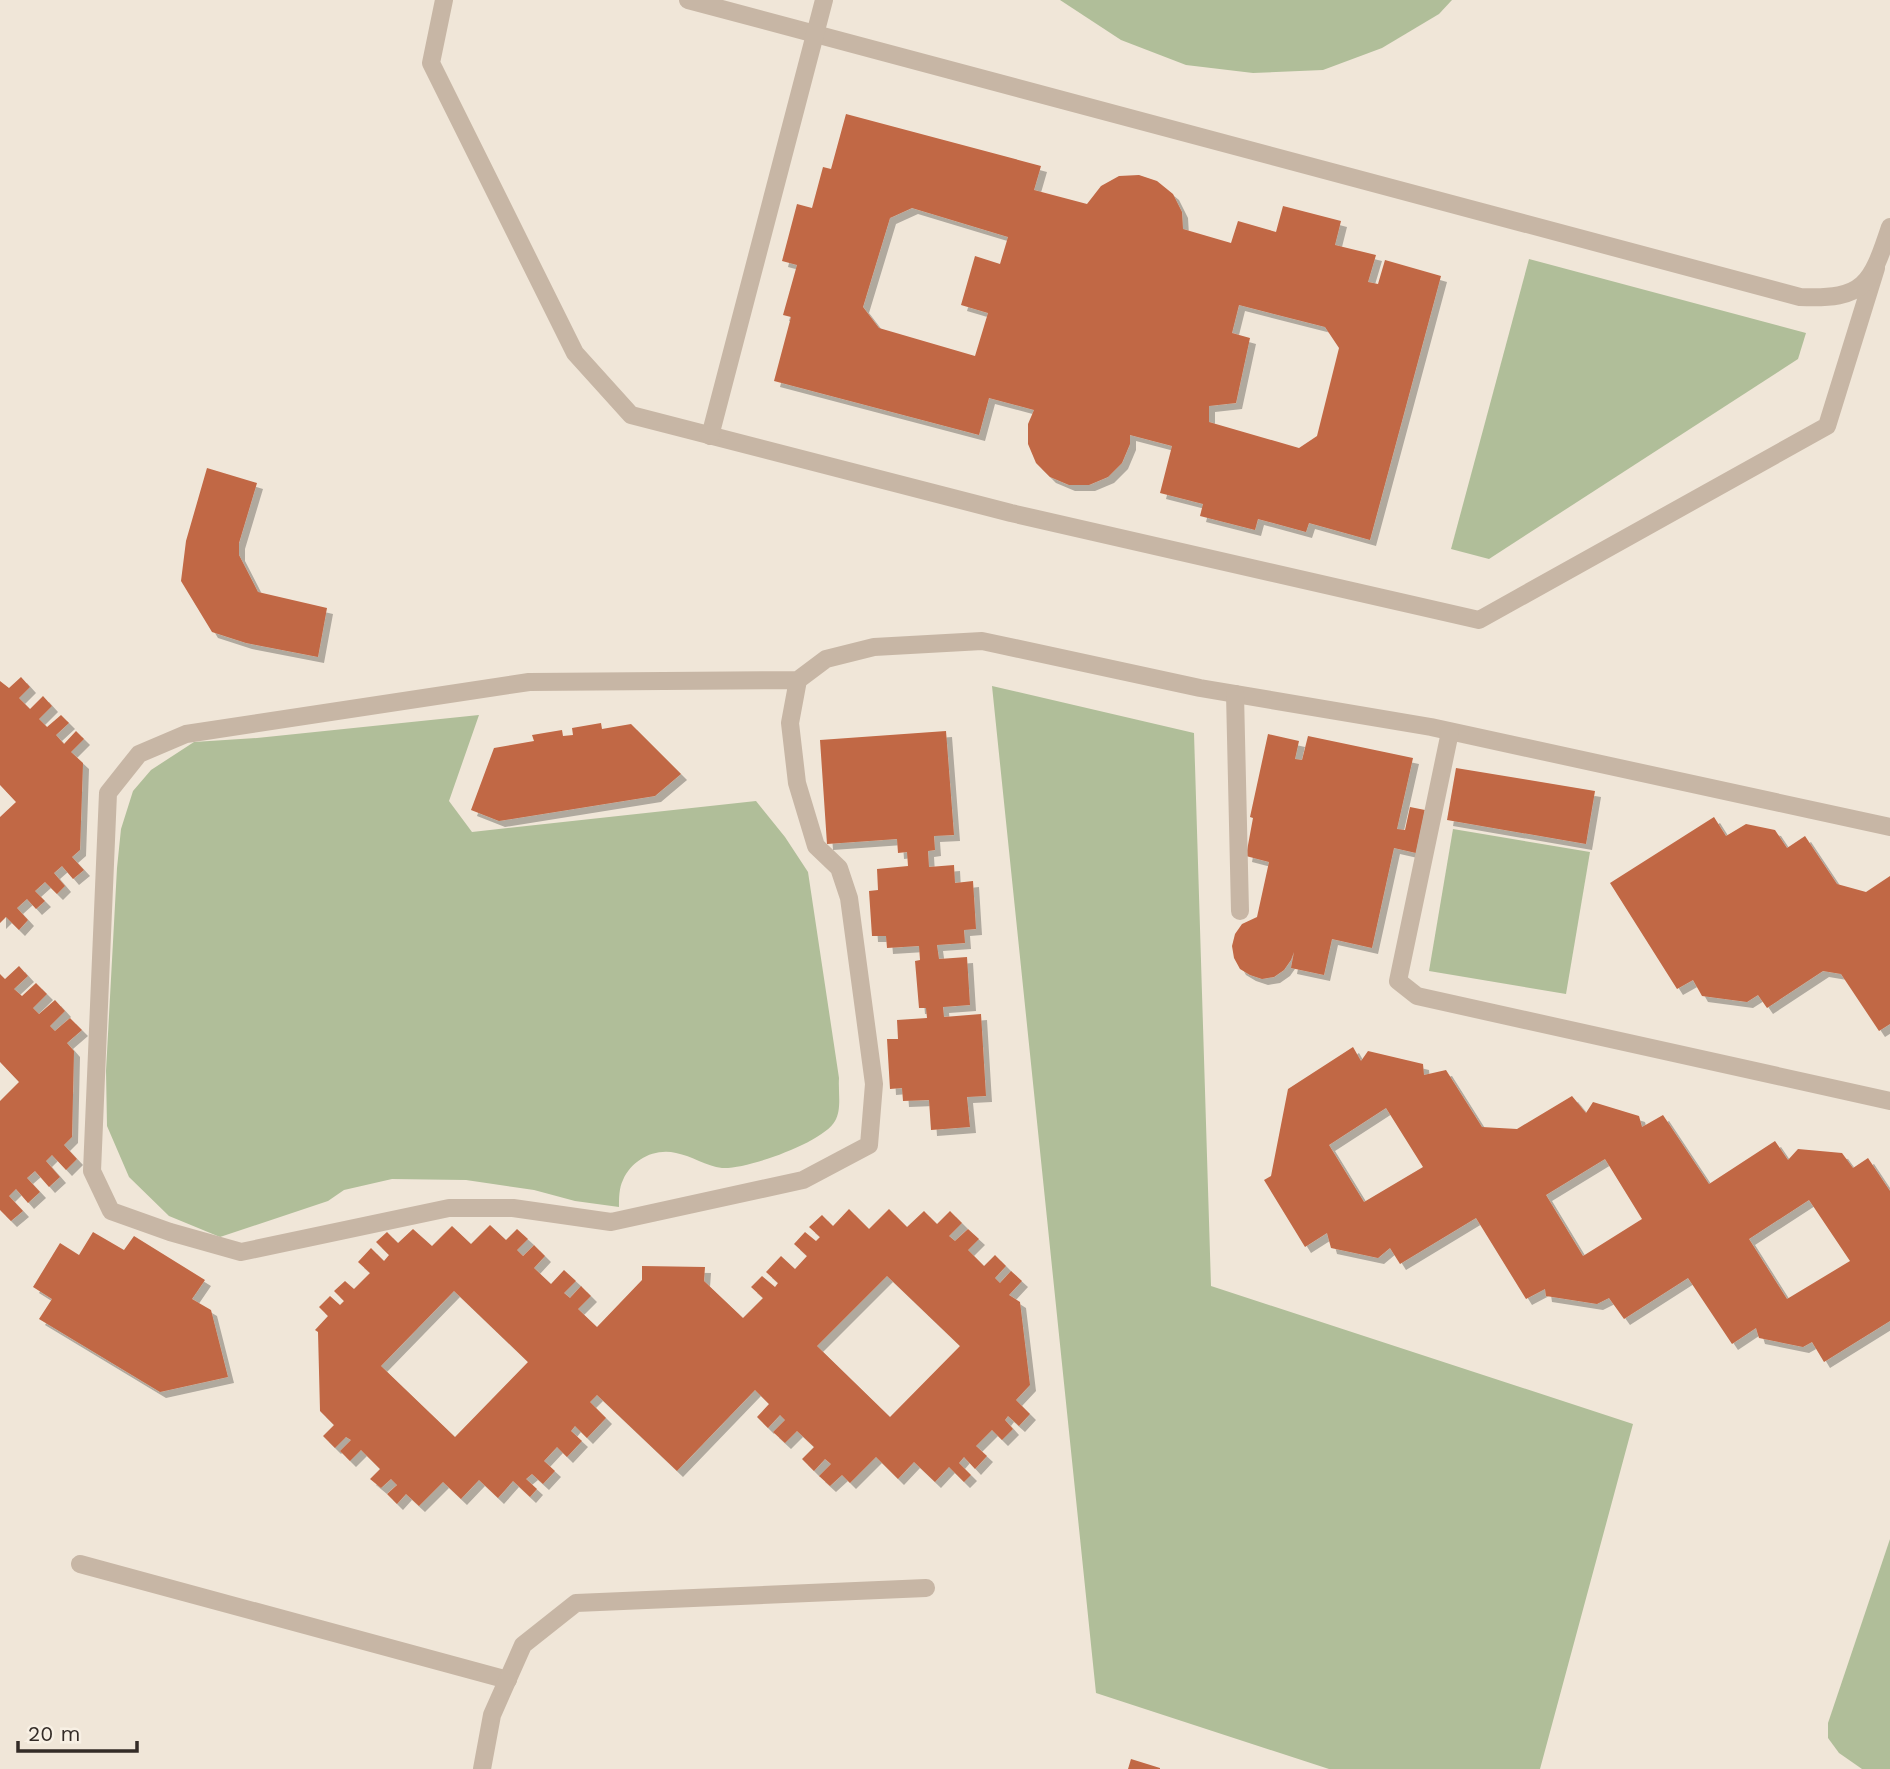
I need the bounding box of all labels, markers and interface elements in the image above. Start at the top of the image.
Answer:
scale bar [18,1710,136,1754]
text: 20 m [28,1721,80,1746]

